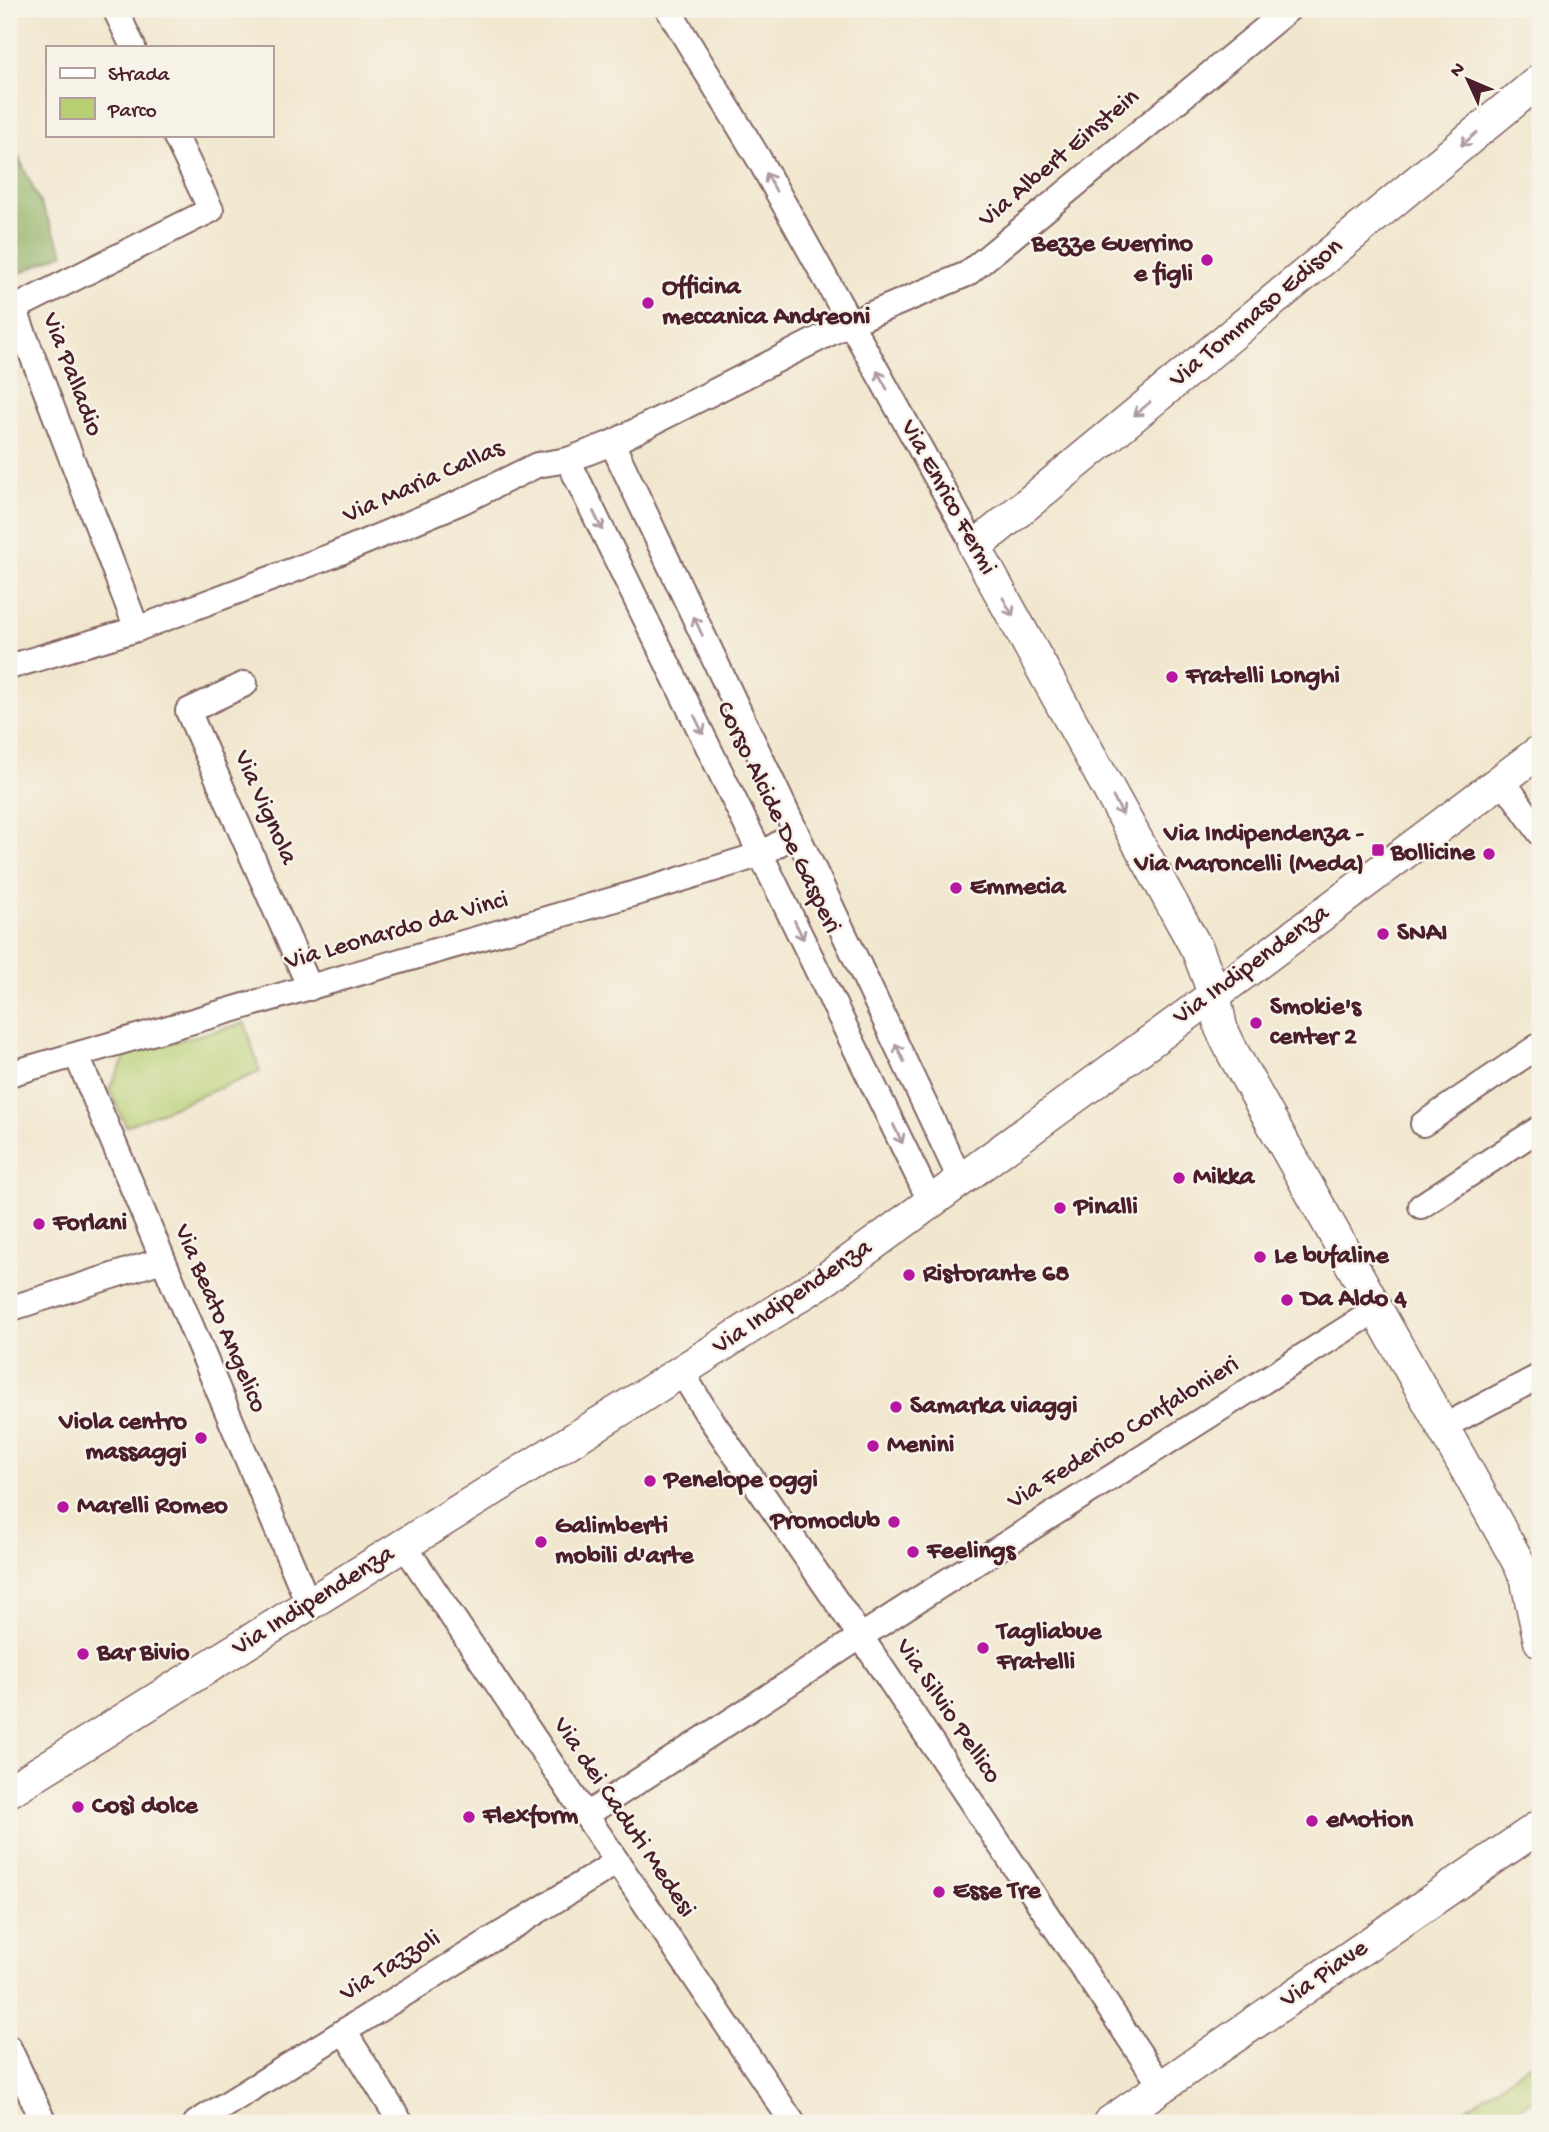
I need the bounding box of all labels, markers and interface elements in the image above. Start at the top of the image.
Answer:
legend [46,46,273,136]
north arrow [1434,46,1504,116]
text: N [1446,58,1471,83]
text: Strada [108,64,171,89]
street label: Via Albert Einstein [972,82,1147,236]
text: Parco [107,100,157,125]
one-way arrow [1460,131,1478,147]
one-way arrow [764,172,778,192]
place label: Bezze Guerrino e figli [1031,230,1193,291]
street label: Via Tommaso Edison [1163,232,1351,396]
marker: Bezze Guerrino e figli [1199,252,1215,268]
place label: Officina meccanica Andreoni [662,273,870,334]
marker: Officina meccanica Andreoni [640,295,656,311]
street label: Via Palladio [33,308,109,441]
one-way arrow [875,371,889,391]
one-way arrow [1134,401,1152,417]
street label: Via Enrico Fermi [891,414,1002,581]
street label: Via Maria Callas [338,433,510,533]
one-way arrow [592,510,606,531]
one-way arrow [1001,596,1015,616]
one-way arrow [691,616,705,637]
place label: Fratelli Longhi [1185,662,1340,693]
marker: Fratelli Longhi [1164,669,1180,685]
street label: Corso Alcide De Gasperi [707,697,847,939]
one-way arrow [692,714,706,735]
street label: Via Vignola [225,745,304,871]
one-way arrow [1111,795,1125,815]
place label: Via Indipendenza - Via Maroncelli (Meda) [1133,820,1365,881]
place label: Bollicine [1390,839,1477,870]
marker: Via Indipendenza - Via Maroncelli (Meda) [1370,842,1386,858]
marker: Bollicine [1481,846,1497,862]
place label: Emmecia [970,873,1067,904]
marker: Emmecia [948,880,964,896]
street label: Via Leonardo da Vinci [281,885,512,979]
street label: Via Indipendenza [1167,898,1337,1034]
one-way arrow [792,919,806,940]
place label: SNAI [1397,919,1448,950]
marker: SNAI [1375,926,1391,942]
place label: Smokie's center 2 [1270,993,1362,1054]
marker: Smokie's center 2 [1248,1015,1264,1031]
one-way arrow [893,1043,906,1064]
one-way arrow [892,1123,905,1144]
place label: Mikka [1193,1163,1256,1194]
marker: Mikka [1171,1170,1187,1186]
place label: Pinalli [1072,1193,1138,1224]
marker: Pinalli [1052,1200,1068,1216]
place label: Forlani [52,1209,127,1240]
marker: Forlani [31,1216,47,1232]
street label: Via Beato Angelico [165,1219,273,1418]
street label: Via Indipendenza [707,1232,880,1363]
place label: Le bufaline [1274,1242,1390,1273]
marker: Le bufaline [1252,1249,1268,1265]
place label: Ristorante 68 [922,1260,1070,1291]
marker: Ristorante 68 [901,1267,917,1283]
place label: Da Aldo 4 [1299,1285,1407,1316]
marker: Da Aldo 4 [1279,1292,1295,1308]
street label: Via Federico Confalonieri [1002,1350,1246,1518]
place label: Samarka viaggi [910,1392,1078,1423]
marker: Samarka viaggi [888,1399,904,1415]
place label: Viola centro massaggi [58,1408,187,1469]
marker: Viola centro massaggi [193,1430,209,1446]
place label: Menini [887,1431,954,1462]
marker: Menini [865,1438,881,1454]
place label: Penelope oggi [662,1466,818,1497]
marker: Penelope oggi [642,1473,658,1489]
place label: Marelli Romeo [77,1492,228,1523]
marker: Marelli Romeo [55,1499,71,1515]
place label: Promoclub [769,1507,880,1538]
place label: Galimberti mobili d'arte [555,1512,695,1573]
marker: Promoclub [886,1514,902,1530]
marker: Galimberti mobili d'arte [533,1534,549,1550]
place label: Feelings [926,1537,1017,1568]
street label: Via Indipendenza [226,1539,402,1665]
marker: Feelings [905,1544,921,1560]
place label: Tagliabue Fratelli [995,1618,1103,1679]
street label: Via Silvio Pellico [887,1633,1007,1790]
place label: Bar Bivio [96,1639,190,1670]
marker: Tagliabue Fratelli [975,1640,991,1656]
marker: Bar Bivio [75,1646,91,1662]
street label: Via dei Caduti Medesi [544,1711,702,1924]
place label: Così dolce [92,1792,199,1823]
marker: Così dolce [70,1799,86,1815]
place label: Flexform [482,1802,579,1833]
place label: eMotion [1325,1806,1414,1837]
marker: Flexform [461,1809,477,1825]
marker: eMotion [1304,1813,1320,1829]
place label: Esse Tre [953,1877,1042,1908]
marker: Esse Tre [931,1884,947,1900]
street label: Via Tazzoli [334,1924,447,2011]
street label: Via Piave [1274,1933,1375,2017]

